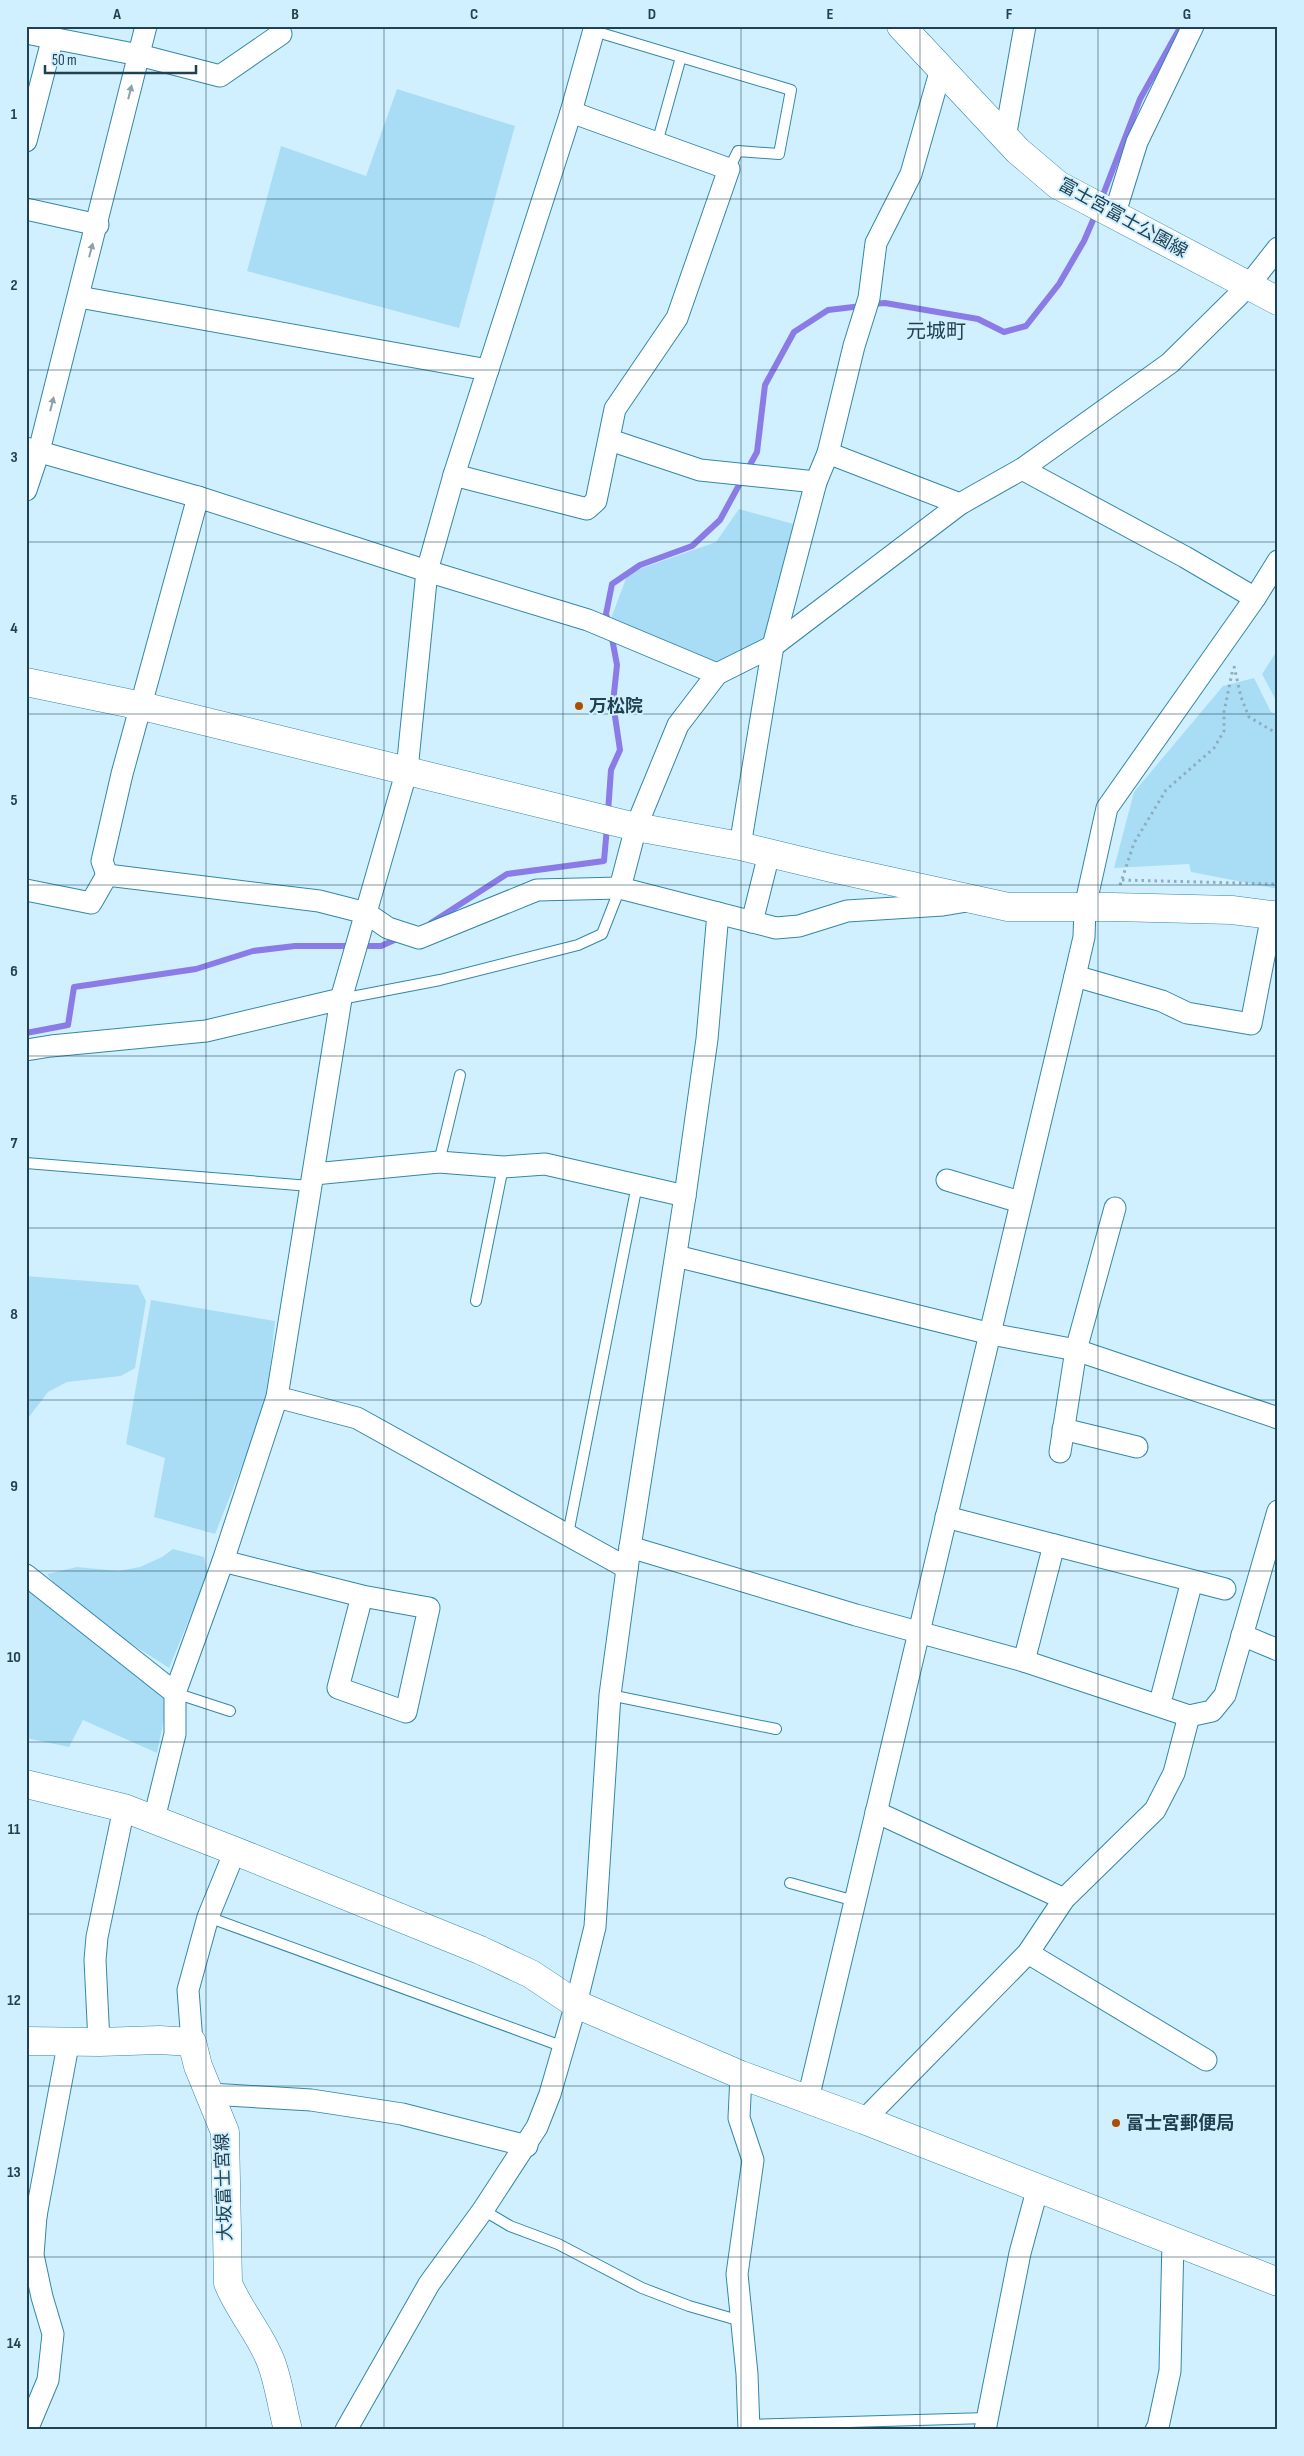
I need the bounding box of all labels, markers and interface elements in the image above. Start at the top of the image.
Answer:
text: A [112,5,121,24]
text: B [291,5,299,24]
text: C [470,5,478,24]
text: D [648,5,656,24]
text: E [827,5,834,24]
text: F [1006,5,1013,24]
text: G [1183,5,1191,24]
scale bar [45,42,196,74]
text: 50 m [52,51,77,70]
one-way arrow [126,84,134,99]
text: 1 [11,105,18,124]
street label: 富士宮富士公園線 [1055,174,1191,262]
one-way arrow [88,242,96,257]
text: 2 [10,276,18,295]
district label: 元城町 [906,320,966,344]
one-way arrow [48,397,56,412]
text: 3 [10,448,18,467]
text: 4 [10,619,18,638]
place label: 万松院 [589,696,643,717]
marker: 万松院 [573,700,585,712]
text: 5 [10,791,18,810]
text: 6 [10,962,18,981]
text: 7 [11,1134,18,1153]
text: 8 [10,1305,18,1324]
text: 9 [10,1477,18,1496]
text: 10 [7,1648,21,1667]
text: 11 [8,1820,21,1839]
text: 12 [7,1991,21,2010]
place label: 富士宮郵便局 [1126,2113,1234,2134]
marker: 富士宮郵便局 [1110,2117,1122,2129]
street label: 大坂富士宮線 [212,2133,236,2241]
text: 13 [7,2163,21,2182]
text: 14 [7,2334,21,2353]

